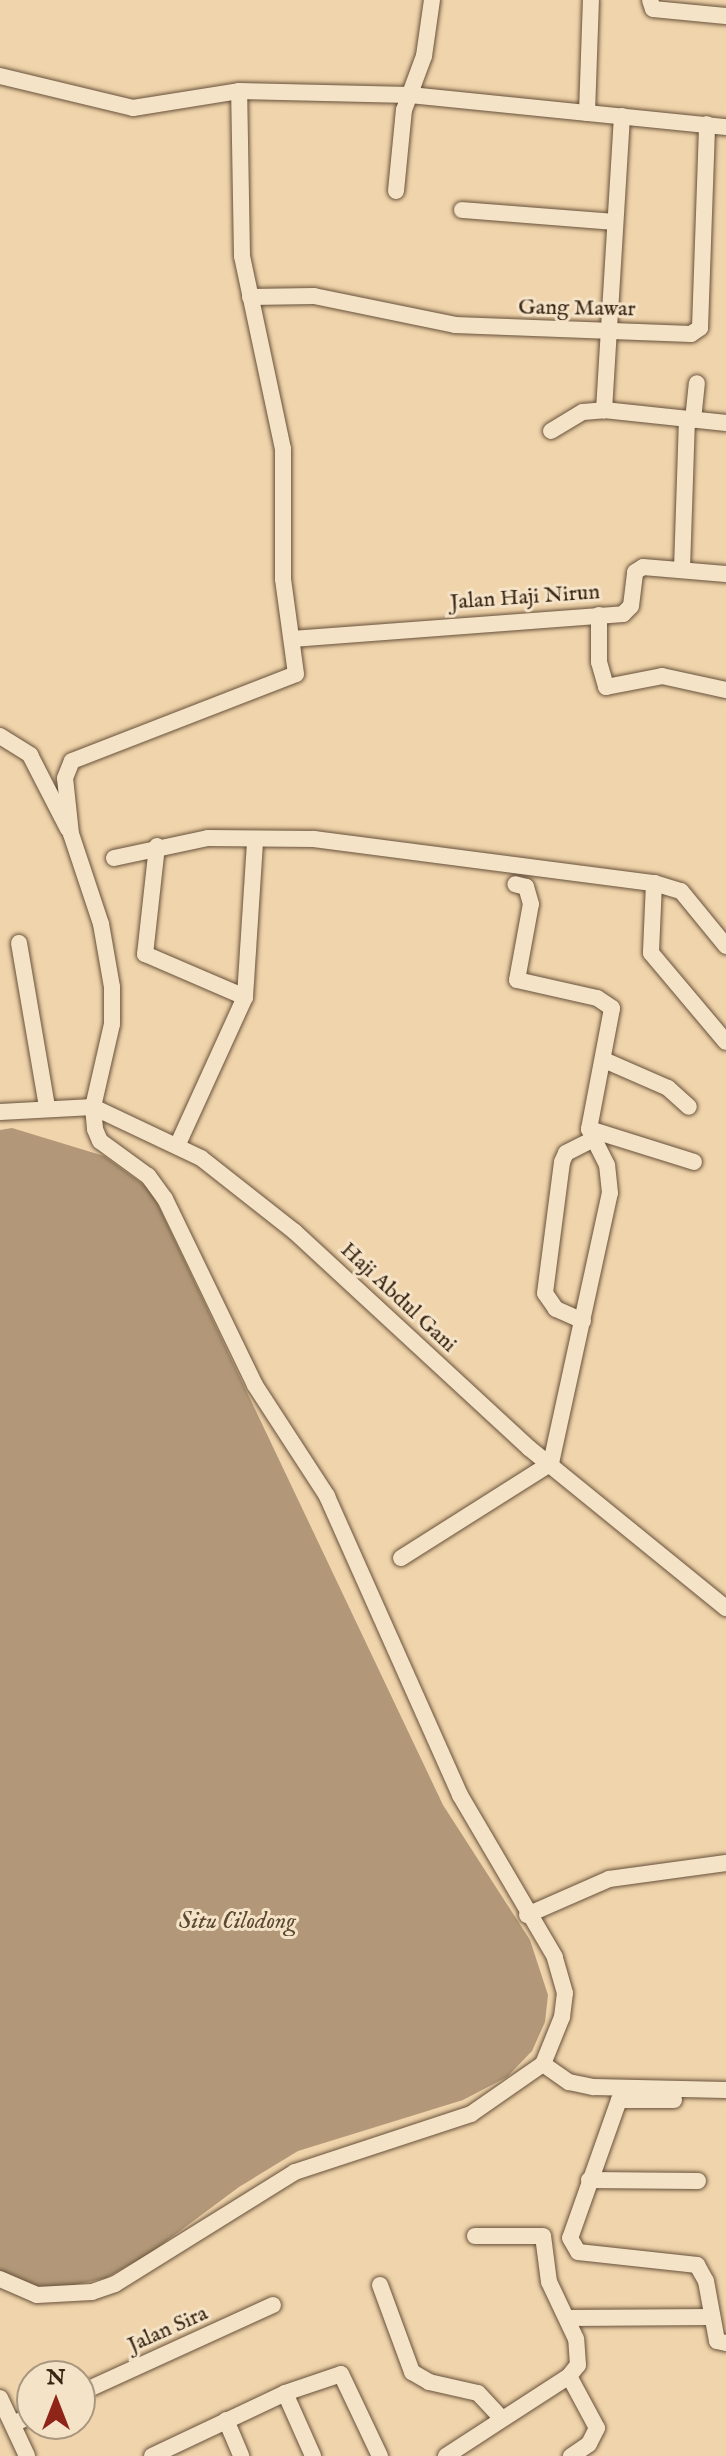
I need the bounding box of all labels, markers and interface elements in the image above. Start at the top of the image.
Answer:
street label: Gang Mawar [518,295,636,323]
street label: Jalan Haji Nirun [449,580,601,616]
street label: Haji Abdul Gani [334,1237,462,1359]
water label: Situ Cilodong [179,1908,295,1936]
street label: Jalan Sira [124,2301,212,2359]
north arrow [16,2360,96,2440]
text: N [46,2364,66,2392]

